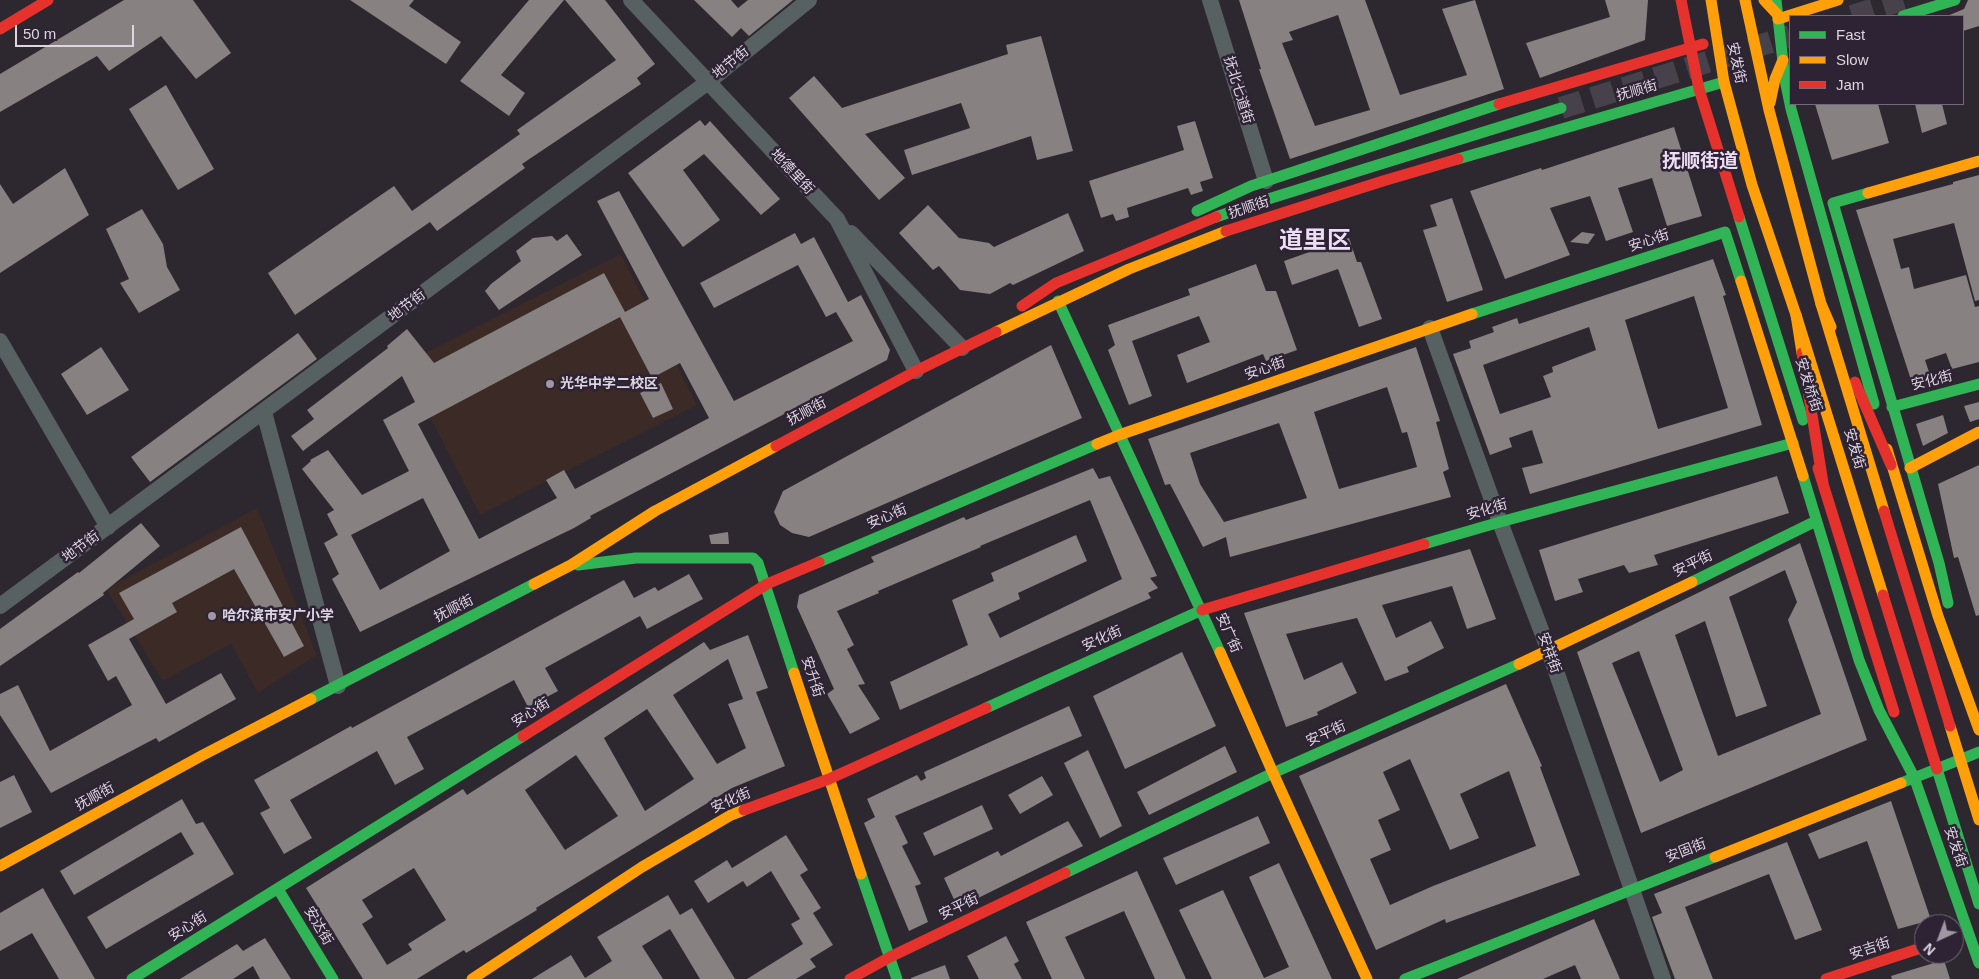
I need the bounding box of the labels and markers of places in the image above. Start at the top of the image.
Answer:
place label: 光华中学二校区 [560,376,658,392]
marker: 光华中学二校区 [544,378,556,390]
place label: 哈尔滨市安广小学 [222,608,334,624]
marker: 哈尔滨市安广小学 [206,610,218,622]

